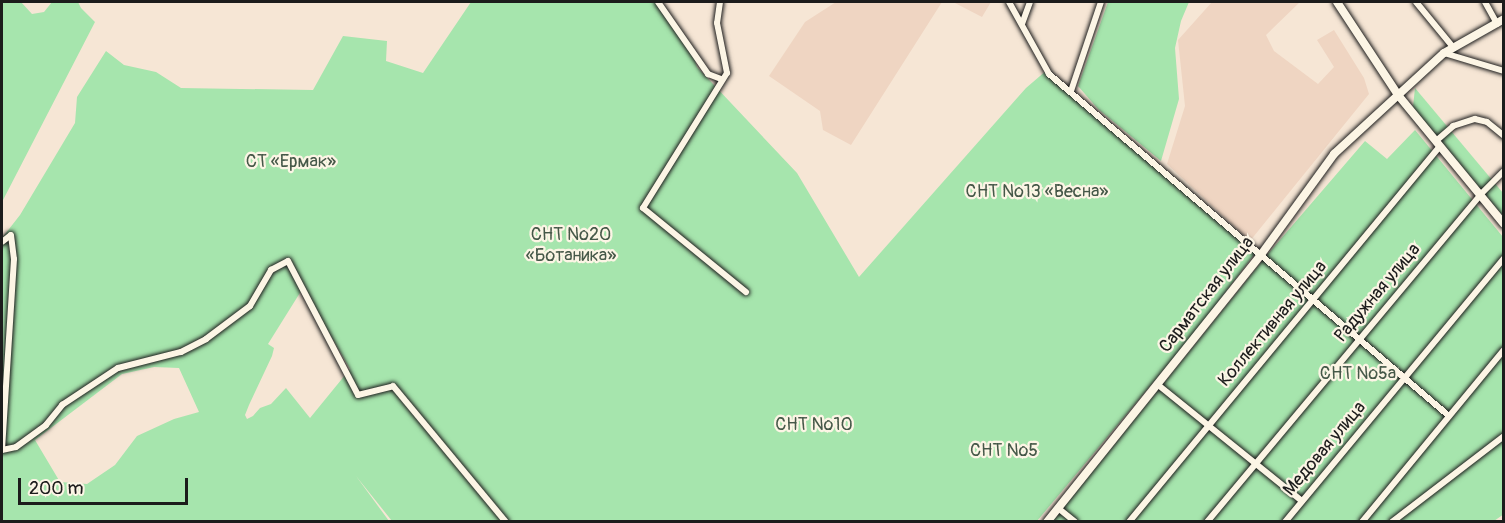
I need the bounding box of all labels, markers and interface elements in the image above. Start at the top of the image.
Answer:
park label: СТ «Ермак» [246,151,336,173]
park label: СНТ №13 «Весна» [966,181,1108,203]
park label: СНТ №20 «Ботаника» [526,225,616,268]
street label: Сарматская улица [1155,233,1259,357]
street label: Радужная улица [1331,239,1425,347]
street label: Коллективная улица [1214,257,1332,391]
park label: СНТ №5а [1320,363,1396,385]
street label: Медовая улица [1279,397,1371,501]
park label: СНТ №10 [775,414,853,436]
park label: СНТ №5 [970,440,1038,462]
scale bar [21,466,190,504]
text: 200 m [29,477,84,500]

